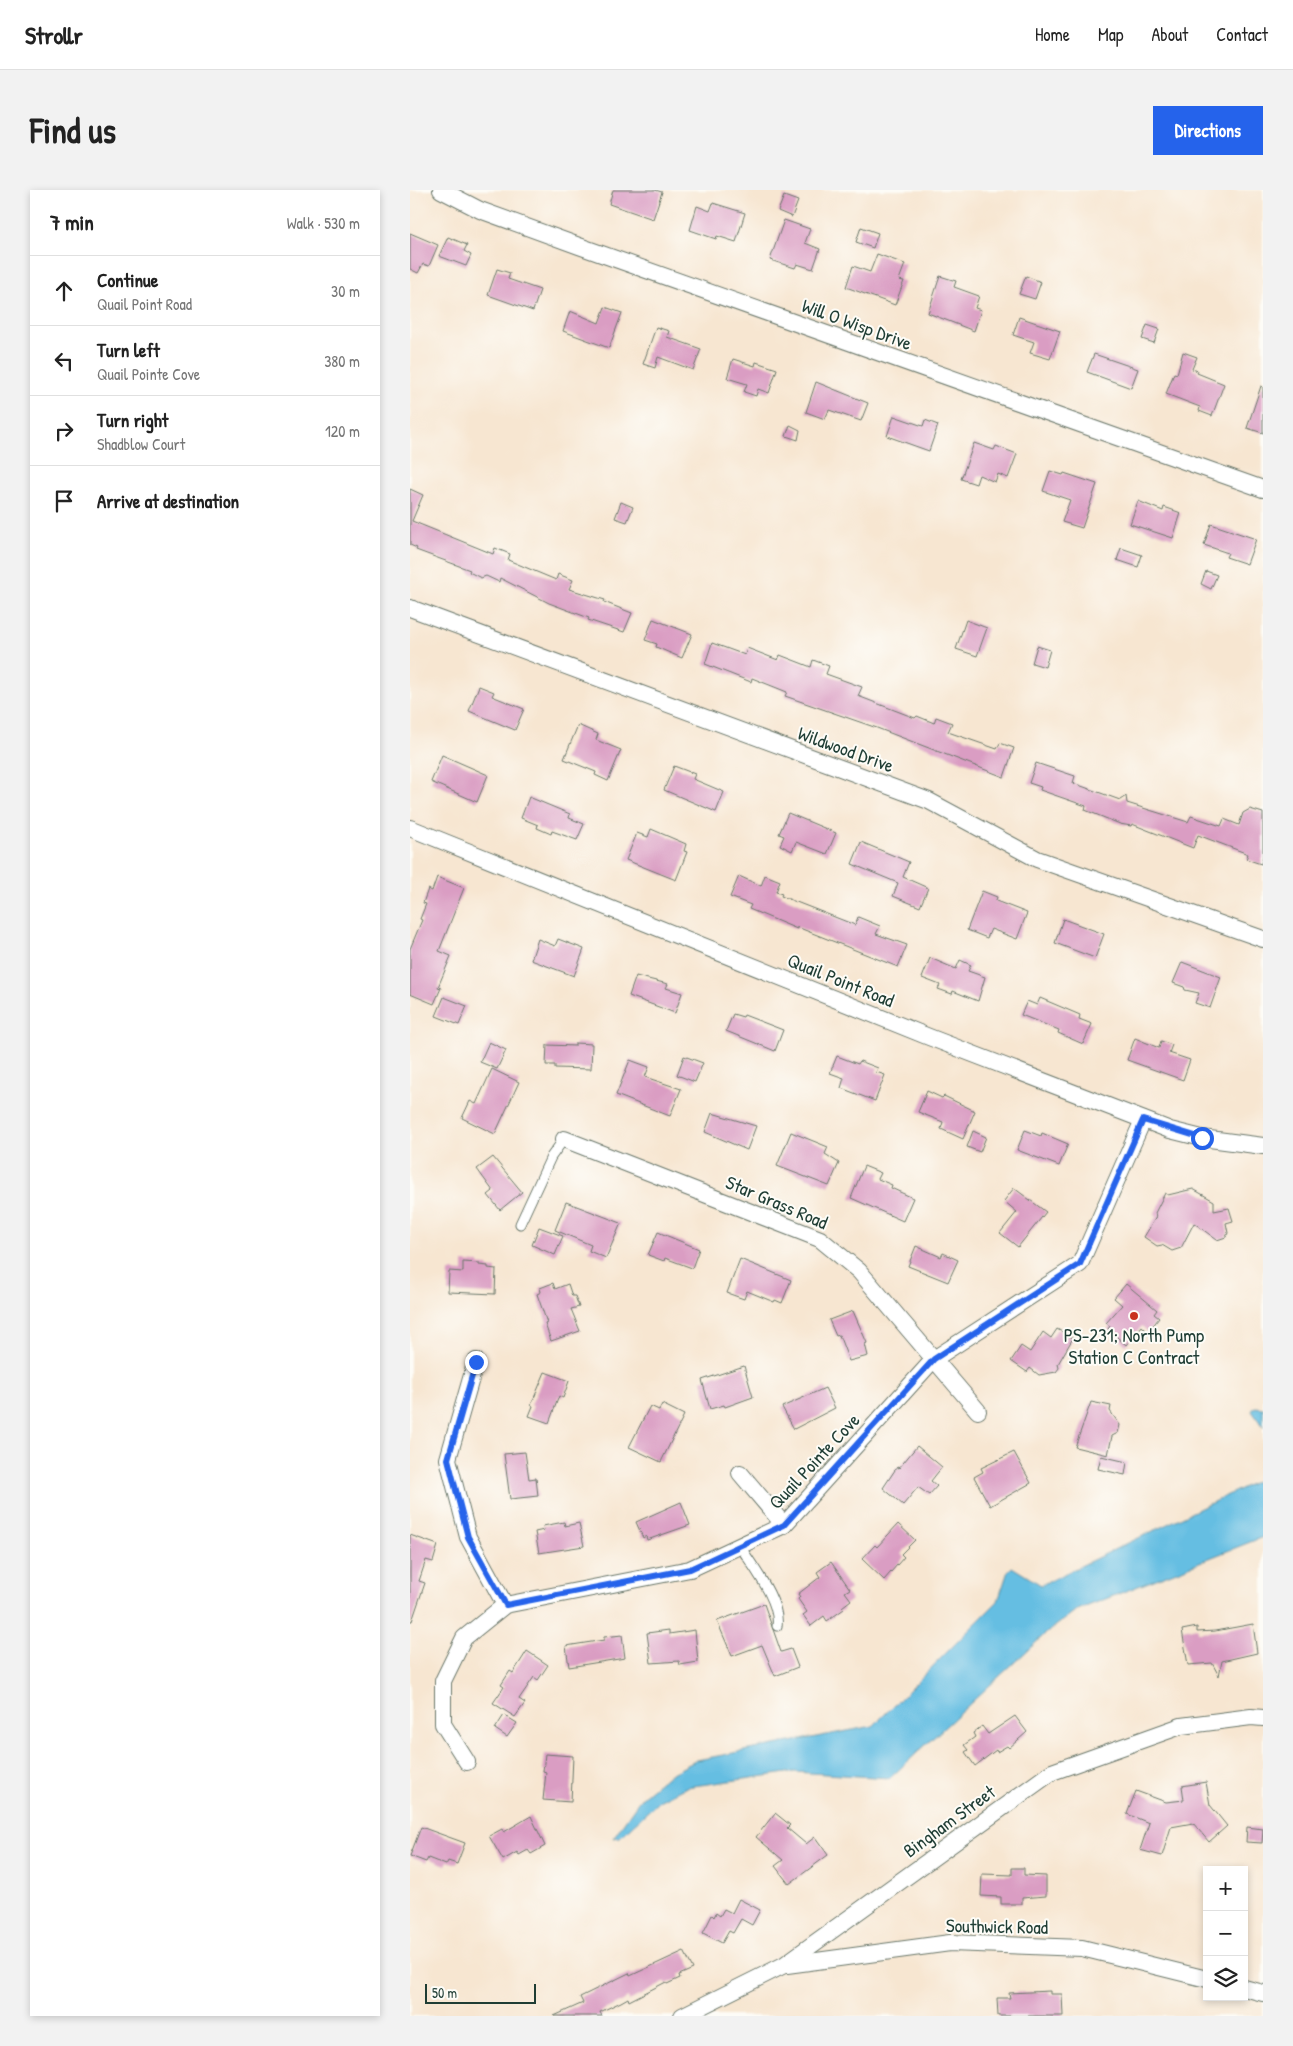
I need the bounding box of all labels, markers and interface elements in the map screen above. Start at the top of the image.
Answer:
text: Strollr [25,19,83,51]
text: Home [1035,22,1070,47]
text: Map [1098,22,1123,47]
text: About [1151,22,1188,47]
text: Contact [1216,22,1268,47]
button: Directions [1153,106,1263,155]
text: Find us [30,107,116,154]
text: 7 min [50,208,94,237]
text: Walk · 530 m [287,212,360,234]
text: Continue [97,267,158,293]
icon: ahead [50,277,78,305]
text: 30 m [331,280,360,302]
street label: Will O Wisp Drive [799,292,916,356]
text: Quail Point Road [97,293,192,315]
text: Turn left [97,337,160,363]
icon: left [50,347,78,375]
text: 380 m [324,350,360,372]
text: Quail Pointe Cove [97,363,200,385]
text: Turn right [97,407,168,433]
icon: right [50,417,78,445]
text: 120 m [325,420,360,442]
text: Shadblow Court [97,433,185,455]
icon: arrive [50,487,78,515]
text: Arrive at destination [97,488,239,514]
street label: Wildwood Drive [795,720,898,778]
street label: Quail Point Road [784,947,899,1013]
route start [1191,1127,1214,1150]
street label: Star Grass Road [722,1169,833,1235]
marker: PS-231; North Pump Station C Contract [1128,1310,1140,1322]
place label: PS-231; North Pump Station C Contract [1064,1322,1204,1370]
route end [465,1351,488,1374]
street label: Quail Pointe Cove [763,1407,866,1515]
street label: Bingham Street [898,1779,1001,1863]
map controls [1203,1866,1248,2001]
button: + [1203,1866,1248,1911]
button: − [1203,1911,1248,1956]
street label: Southwick Road [946,1912,1049,1940]
button: layers [1203,1956,1248,2001]
scale bar [425,1981,536,2004]
text: 50 m [432,1983,457,2002]

